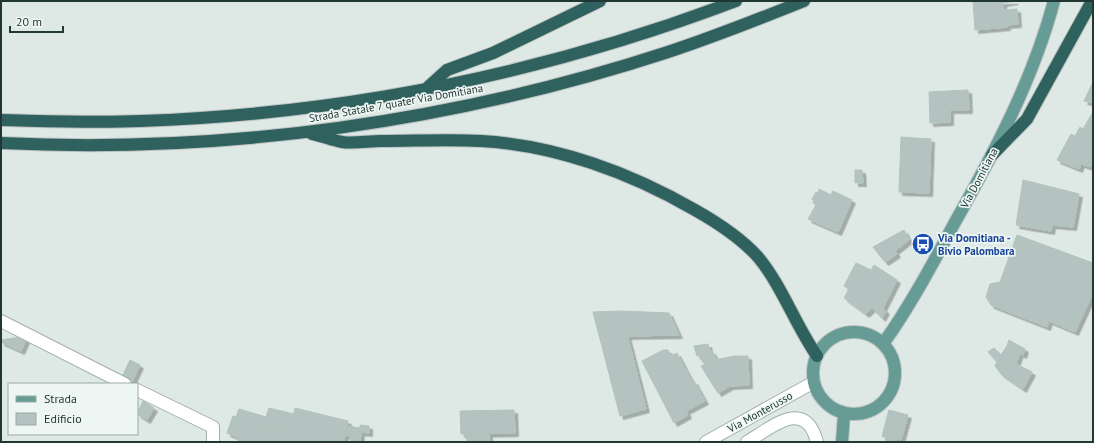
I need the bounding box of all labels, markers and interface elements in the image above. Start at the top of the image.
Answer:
scale bar [10,8,63,34]
text: 20 m [16,14,42,29]
street label: Strada Statale 7 quater Via Domitiana [308,81,484,125]
street label: Via Domitiana [957,146,1001,211]
bus stop icon: Via Domitiana - Bivio Palombara [910,231,936,257]
place label: Via Domitiana - Bivio Palombara [937,231,1014,258]
legend [8,383,138,435]
street label: Via Monterusso [724,388,795,436]
text: Strada [44,391,77,406]
text: Edificio [44,411,82,426]

